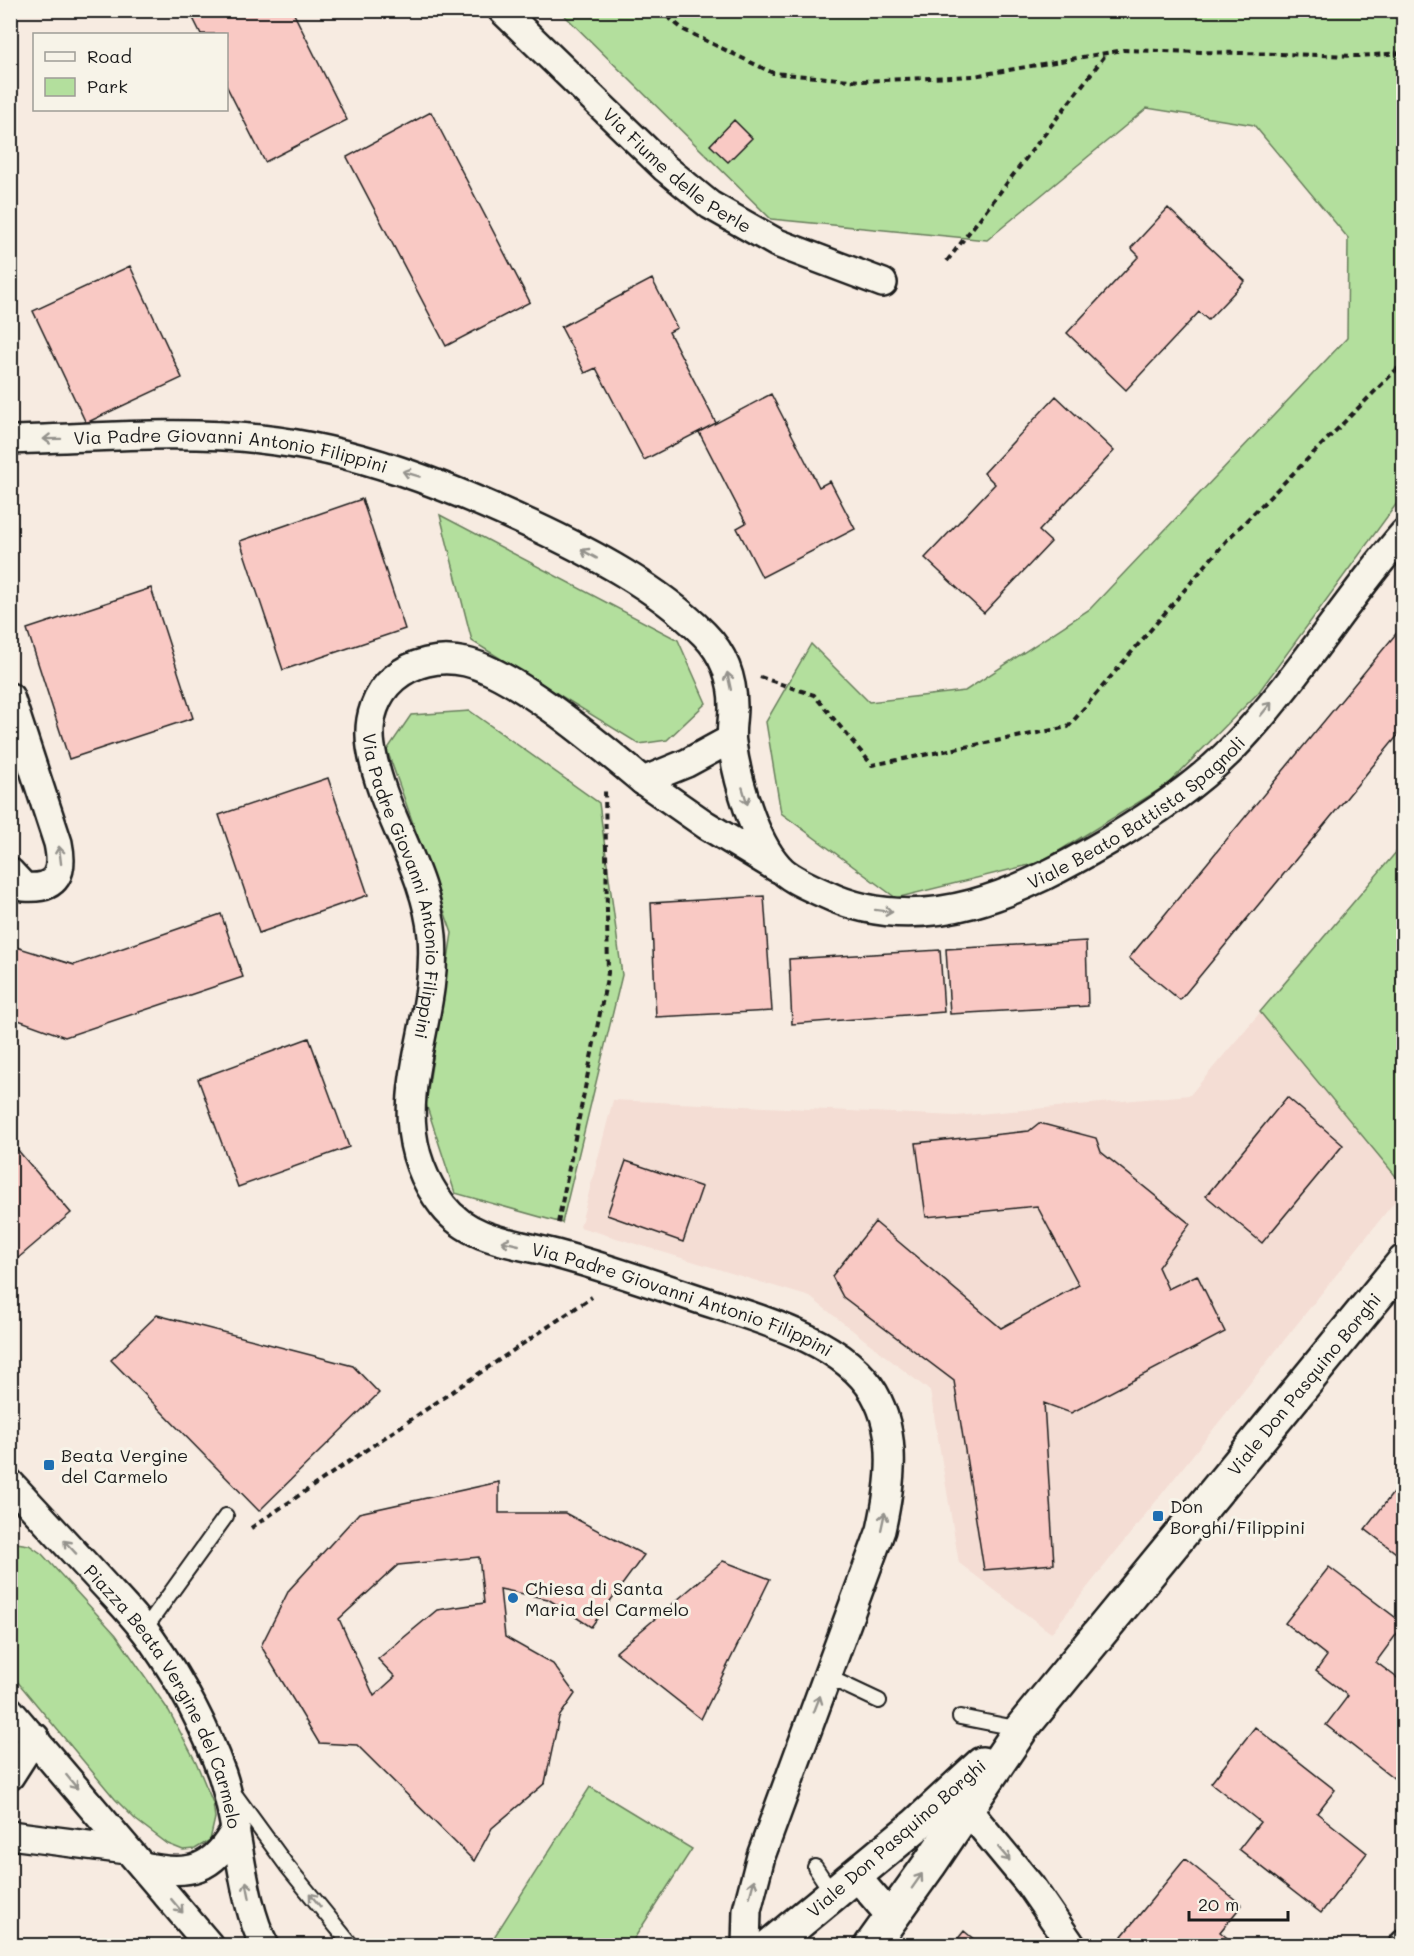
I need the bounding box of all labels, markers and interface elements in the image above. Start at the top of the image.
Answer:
legend [33,33,228,111]
text: Road [87,44,132,68]
text: Park [87,74,128,98]
street label: Via Fiume delle Perle [598,102,756,238]
street label: Via Padre Giovanni Antonio Filippini [73,423,391,478]
one-way arrow [43,434,63,445]
one-way arrow [402,468,421,479]
one-way arrow [581,547,598,559]
one-way arrow [723,672,734,691]
one-way arrow [1259,702,1272,718]
street label: Viale Beato Battista Spagnoli [1023,731,1250,894]
street label: Via Padre Giovanni Antonio Filippini [358,732,445,1041]
one-way arrow [740,786,751,805]
one-way arrow [54,846,65,866]
one-way arrow [873,906,893,917]
one-way arrow [501,1237,520,1249]
street label: Via Padre Giovanni Antonio Filippini [530,1237,837,1362]
street label: Viale Don Pasquino Borghi [1222,1287,1386,1481]
place label: Beata Vergine del Carmelo [61,1443,188,1488]
marker: Beata Vergine del Carmelo [42,1458,56,1472]
place label: Don Borghi/Filippini [1170,1494,1305,1539]
marker: Don Borghi/Filippini [1151,1509,1165,1523]
one-way arrow [878,1512,889,1531]
one-way arrow [63,1540,77,1555]
street label: Piazza Beata Vergine del Carmelo [79,1559,247,1831]
place label: Chiesa di Santa Maria del Carmelo [525,1576,689,1621]
marker: Chiesa di Santa Maria del Carmelo [506,1591,520,1605]
one-way arrow [813,1695,824,1714]
street label: Viale Don Pasquino Borghi [801,1754,991,1922]
one-way arrow [65,1774,78,1790]
one-way arrow [998,1846,1011,1862]
one-way arrow [911,1874,923,1890]
one-way arrow [747,1879,759,1898]
one-way arrow [242,1880,253,1900]
scale bar [1189,1884,1288,1922]
text: 20 m [1198,1892,1239,1916]
one-way arrow [308,1893,322,1908]
one-way arrow [170,1898,184,1913]

